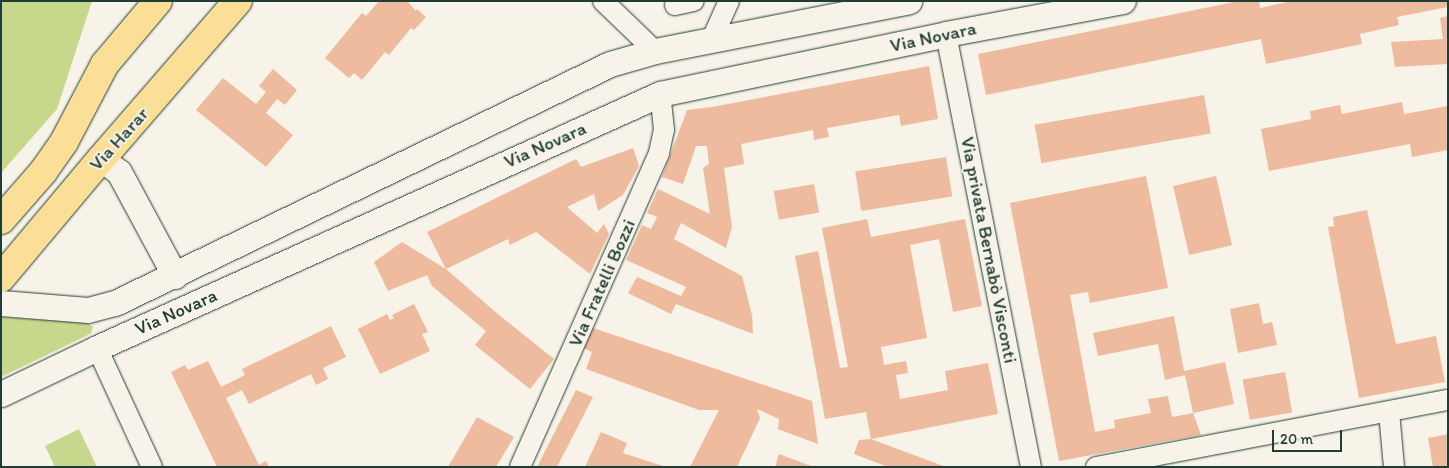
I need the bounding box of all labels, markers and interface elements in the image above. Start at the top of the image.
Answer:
street label: Via Novara [888,17,978,57]
street label: Via Harar [85,103,153,175]
street label: Via Novara [500,117,590,173]
street label: Via privata Bernabò Visconti [956,135,1022,365]
street label: Via Fratelli Bozzi [564,216,640,350]
street label: Via Novara [131,284,221,340]
scale bar [1274,420,1344,452]
text: 20 m [1280,430,1313,448]

